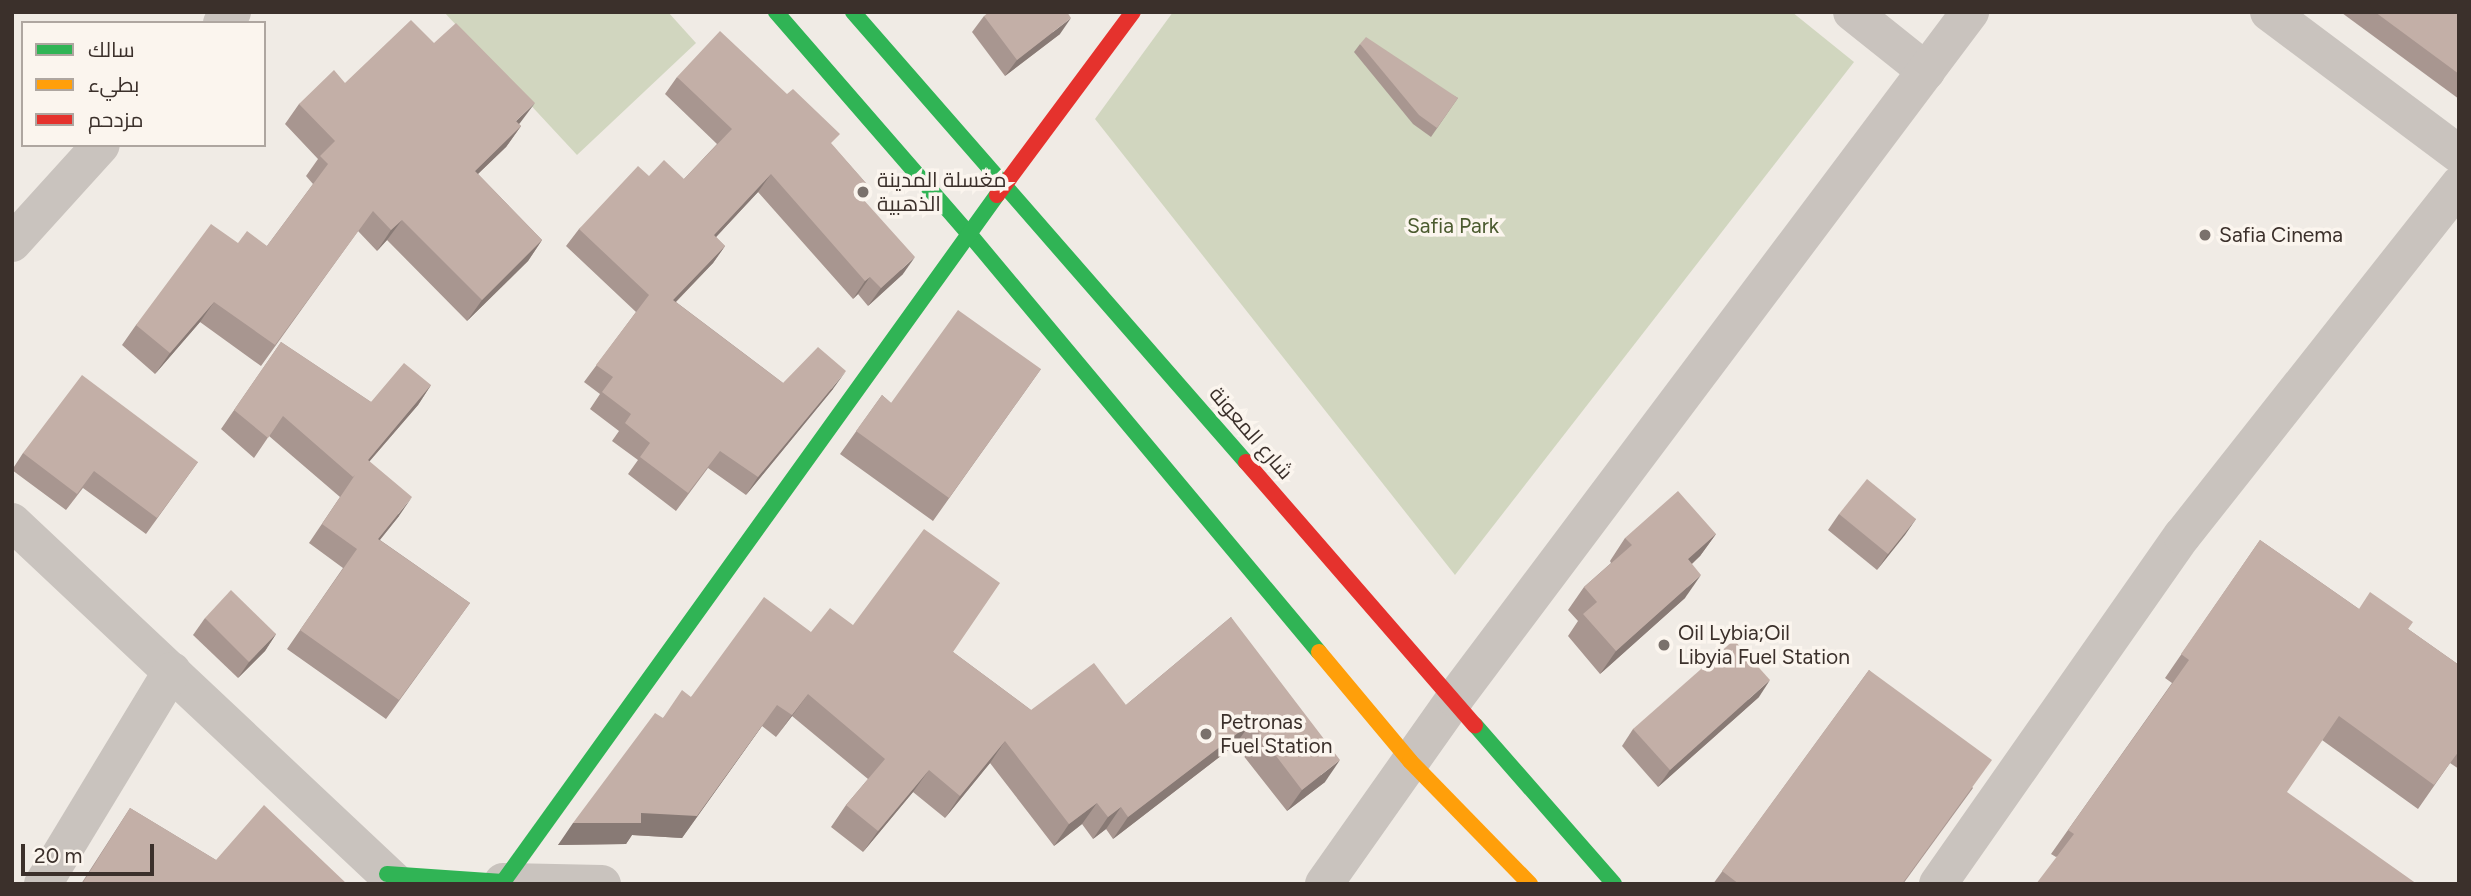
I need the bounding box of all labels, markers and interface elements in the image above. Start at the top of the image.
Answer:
legend [21,21,266,147]
text: سالك [88,37,135,62]
text: بطيء [88,72,139,97]
text: مزدحم [88,107,143,132]
place label: مغسلة المدينة الذهبية [877,167,1006,217]
marker: مغسلة المدينة الذهبية [855,184,871,200]
park label: Safia Park [1407,213,1499,239]
place label: Safia Cinema [2219,222,2343,248]
marker: Safia Cinema [2197,227,2213,243]
street label: شارع المعونة [1204,381,1298,485]
place label: Oil Lybia;Oil Libyia Fuel Station [1678,620,1850,670]
marker: Oil Lybia;Oil Libyia Fuel Station [1656,637,1672,653]
place label: Petronas Fuel Station [1220,709,1332,759]
marker: Petronas Fuel Station [1198,726,1214,742]
scale bar [24,830,158,874]
text: 20 m [34,843,82,868]

